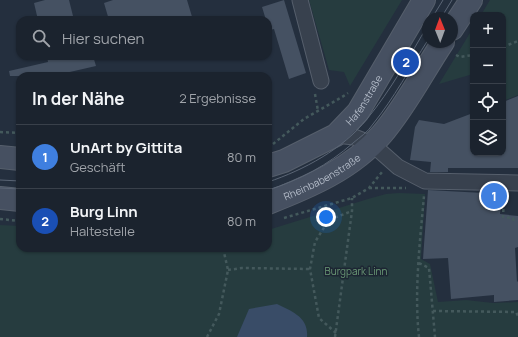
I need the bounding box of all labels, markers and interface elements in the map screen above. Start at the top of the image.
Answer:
north arrow [422,12,458,48]
map controls [470,12,506,156]
button: + [470,12,506,48]
search box [16,16,272,60]
icon: search [30,27,52,49]
text: Hier suchen [62,28,144,49]
pin: 2 [393,47,419,77]
button: − [470,48,506,84]
street label: Hafenstraße [342,72,385,128]
button: locate [470,84,506,120]
text: In der Nähe [32,87,125,110]
text: 2 Ergebnisse [179,89,256,107]
button: layers [470,120,506,156]
text: UnArt by Gittita [70,137,182,158]
text: 1 [42,148,48,166]
text: 80 m [227,148,256,166]
street label: Rheinbabenstraße [281,150,363,203]
text: Geschäft [70,158,126,176]
pin: 1 [481,181,507,211]
text: Burg Linn [70,201,138,222]
your location [316,207,336,227]
text: 2 [41,212,49,230]
text: 80 m [227,212,256,230]
text: Haltestelle [70,222,135,240]
park label: Burgpark Linn [325,264,387,278]

